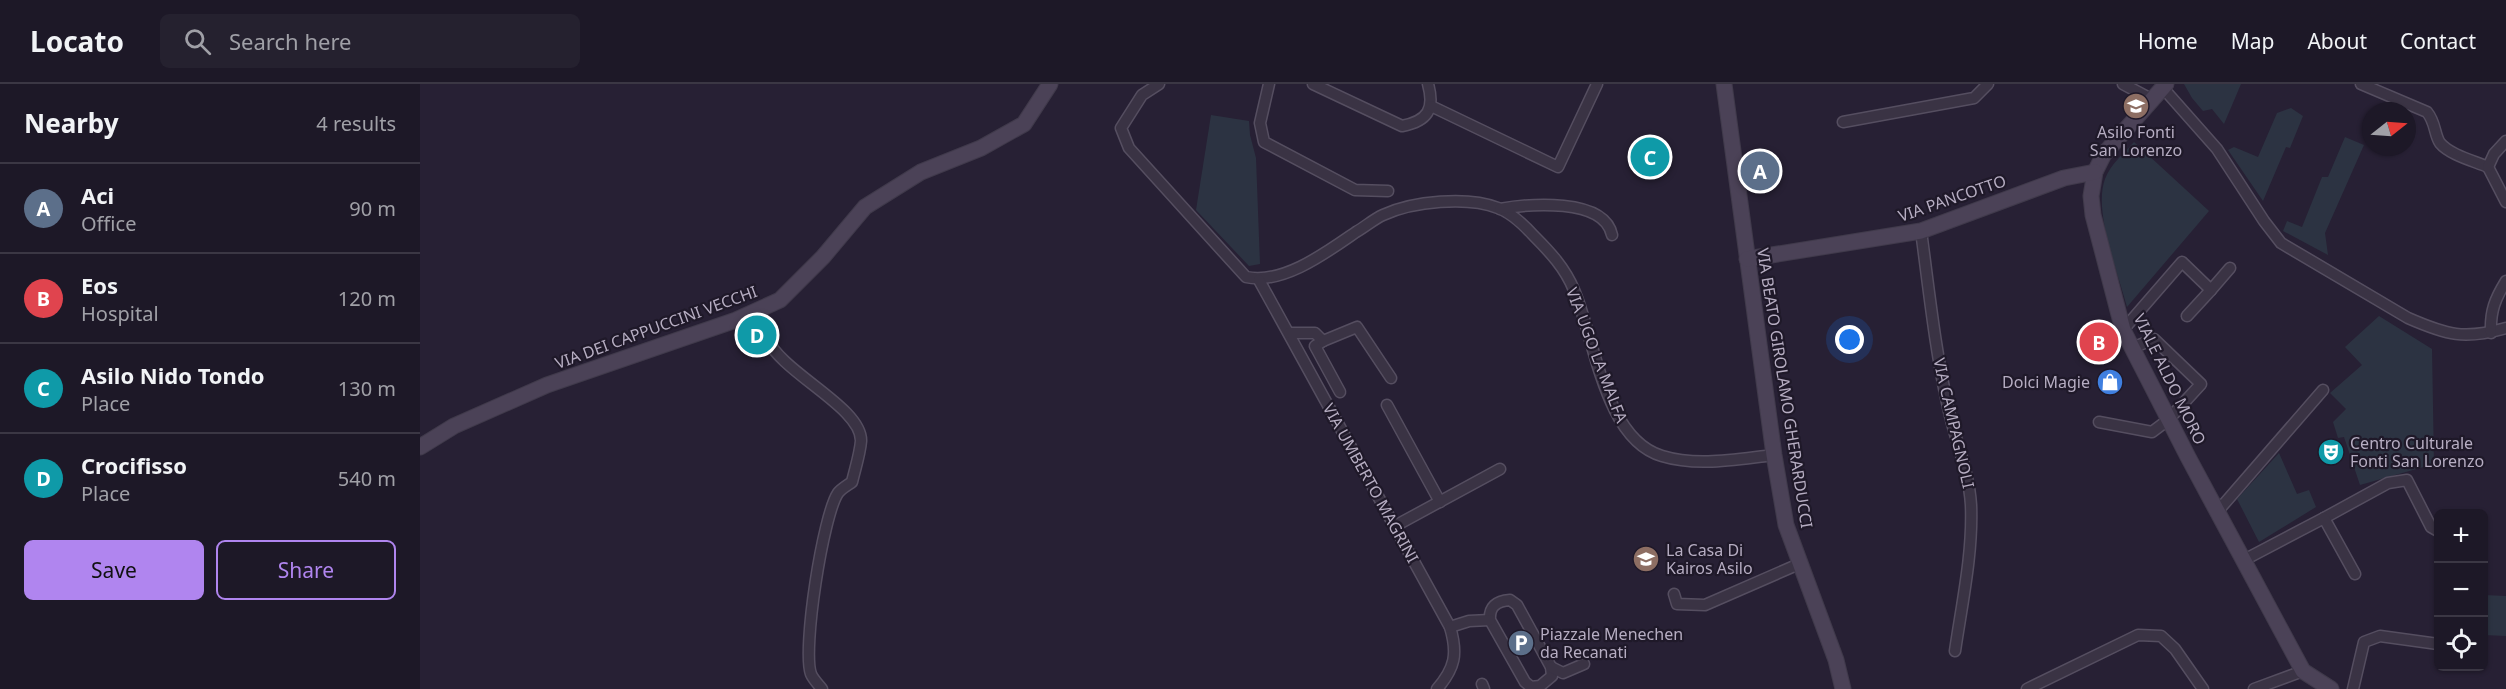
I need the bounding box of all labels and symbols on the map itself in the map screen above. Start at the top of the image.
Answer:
school or university icon: Asilo Fonti San Lorenzo [2121,91,2151,121]
north arrow [2362,102,2416,156]
place label: Asilo Fonti San Lorenzo [2090,121,2182,161]
pin: C [1630,134,1670,180]
pin: A [1740,148,1780,194]
street label: VIA PANCOTTO [1895,169,2009,227]
street label: VIA BEATO GIROLAMO GHERARDUCCI [1752,246,1818,530]
street label: VIA DEI CAPPUCCINI VECCHI [552,281,760,373]
street label: VIA UGO LA MALFA [1561,284,1633,427]
street label: VIALE ALDO MORO [2129,310,2211,448]
pin: D [738,312,776,358]
pin: B [2080,320,2118,364]
your location [1835,325,1864,354]
street label: VIA CAMPAGNOLI [1928,356,1980,490]
shop icon: Dolci Magie [2095,367,2125,397]
place label: Dolci Magie [2002,371,2090,393]
street label: VIA UMBERTO MAGRINI [1318,399,1424,567]
place label: Centro Culturale Fonti San Lorenzo [2350,432,2484,472]
theatre icon: Centro Culturale Fonti San Lorenzo [2316,437,2346,467]
place label: La Casa Di Kairos Asilo [1666,539,1753,579]
school or university icon: La Casa Di Kairos Asilo [1631,544,1661,574]
place label: Piazzale Menechen da Recanati [1540,623,1683,663]
parking icon: Piazzale Menechen da Recanati [1506,628,1536,658]

